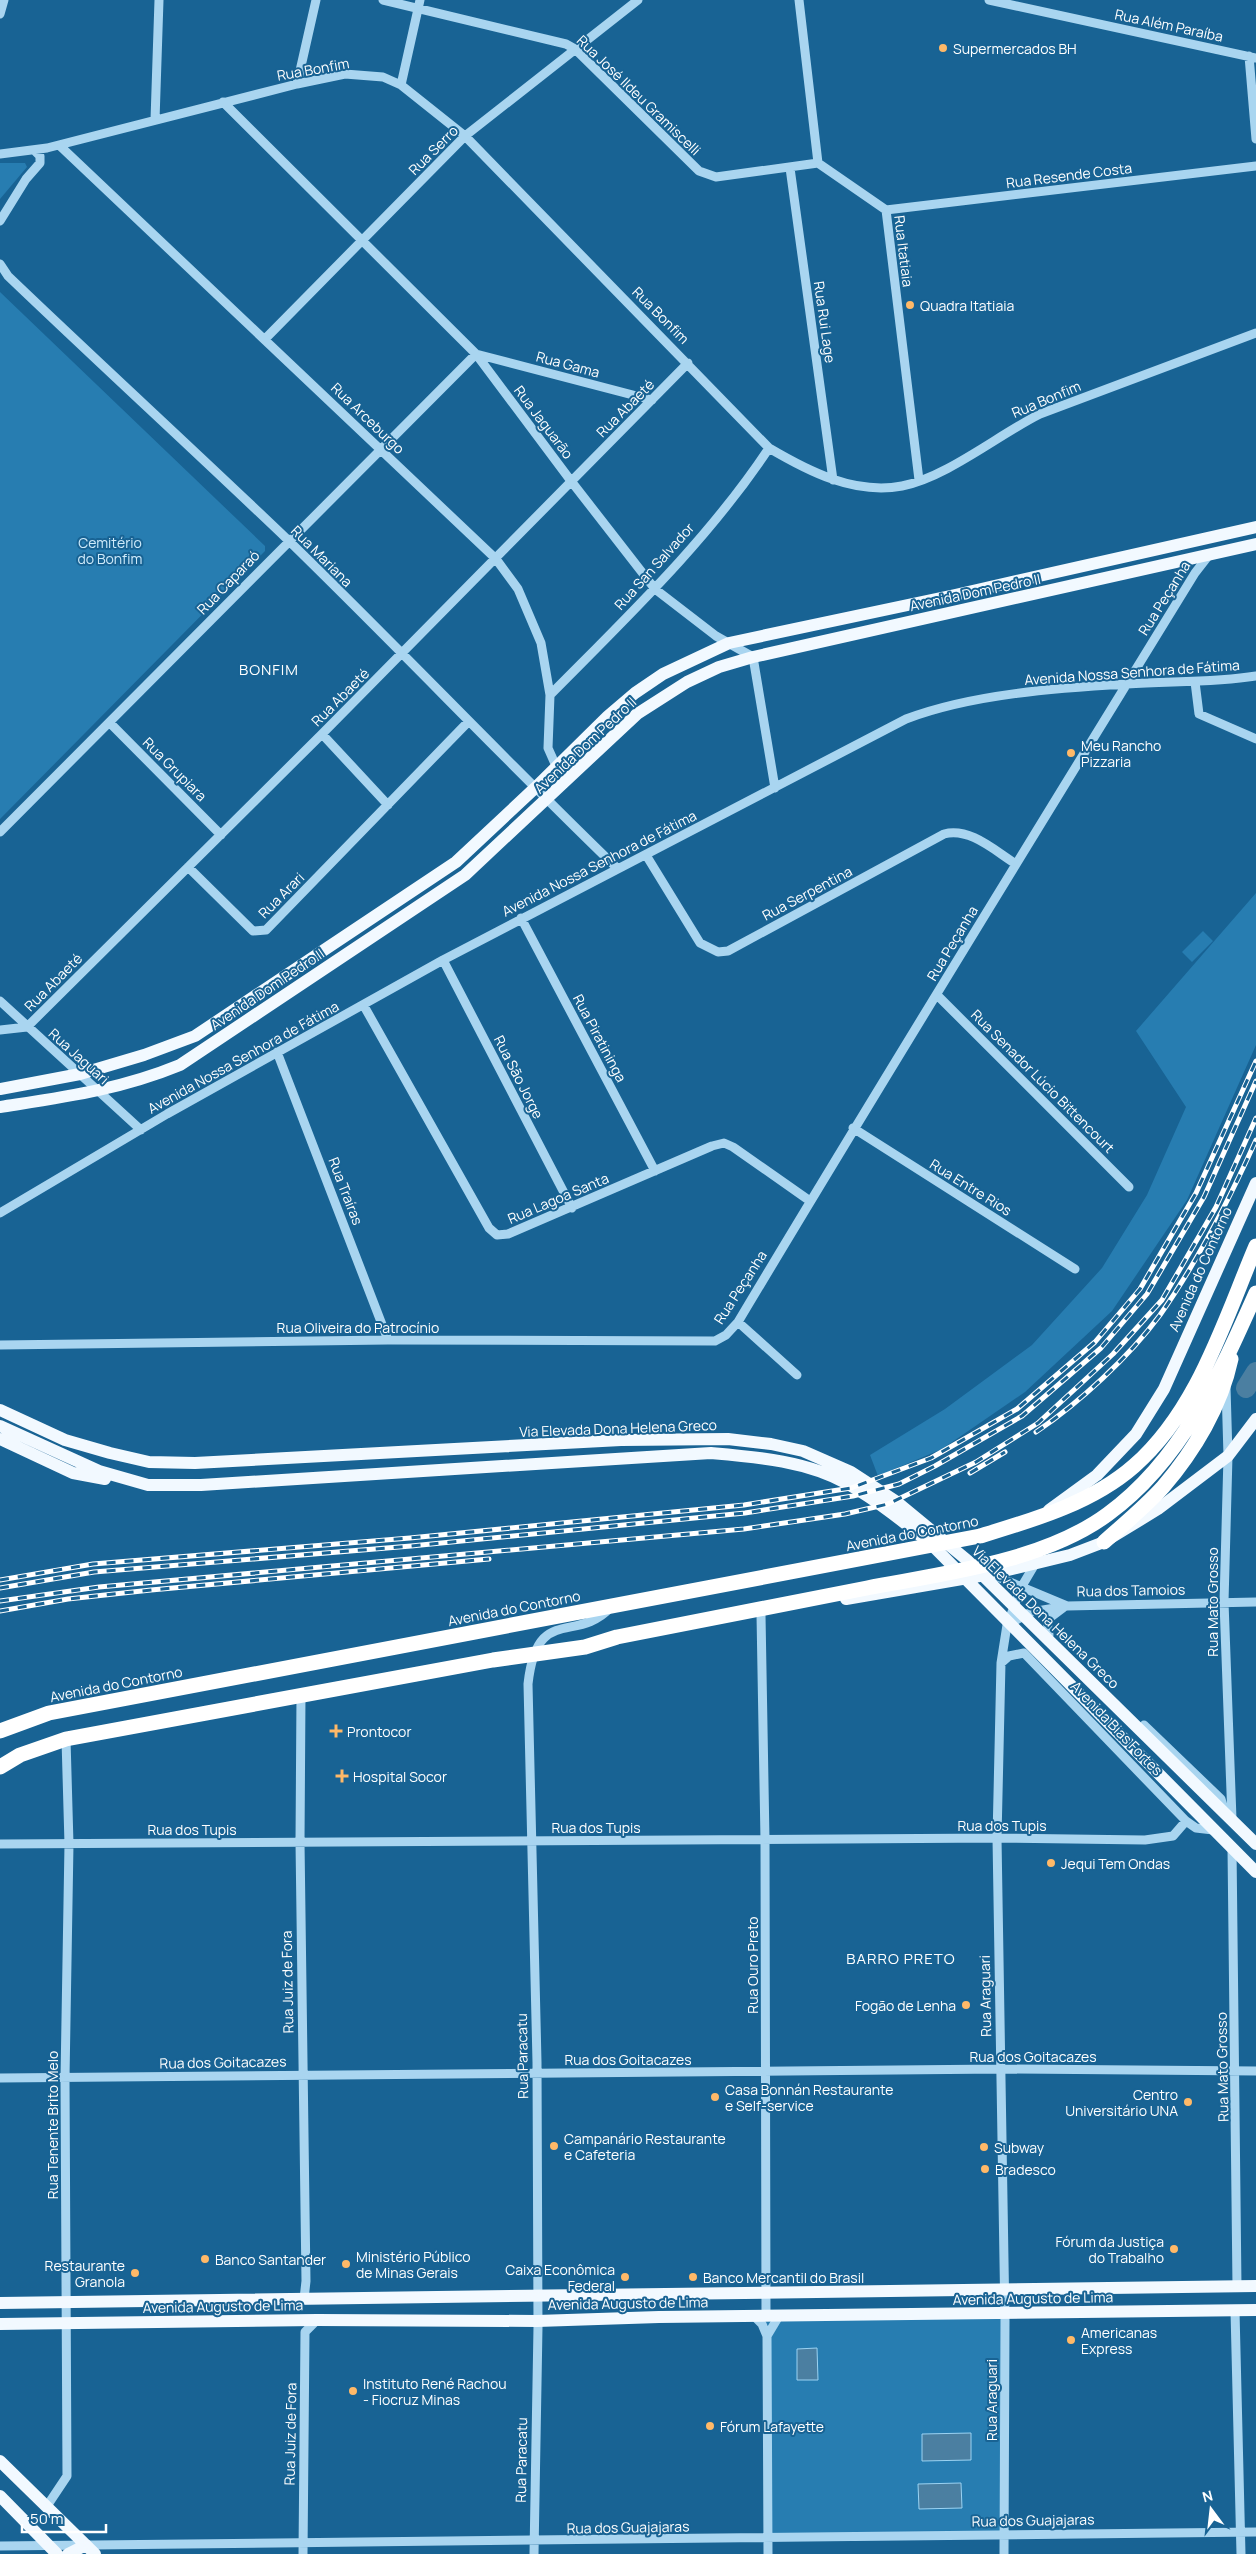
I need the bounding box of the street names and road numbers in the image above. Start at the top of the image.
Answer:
street label: Rua Além Paraíba [1113,4,1225,46]
street label: Rua José Ildeu Gramiscelli [573,31,705,159]
street label: Rua Bonfim [275,53,351,85]
street label: Rua Serro [404,121,462,179]
street label: Rua Resende Costa [1005,158,1133,192]
street label: Rua Itatiaia [890,214,918,288]
street label: Rua Rui Lage [810,280,840,364]
street label: Rua Bonfim [628,282,694,348]
street label: Rua Gama [534,346,602,382]
street label: Rua Abaeté [592,375,658,441]
street label: Rua Bonfim [1009,376,1084,422]
street label: Rua Arceburgo [327,378,409,458]
street label: Rua Jaguarão [510,381,578,463]
street label: Rua San Salvador [610,518,698,614]
street label: Rua Mariana [287,521,357,591]
street label: Rua Caparaó [193,546,263,618]
street label: Rua Peçanha [1134,557,1194,639]
street label: Avenida Dom Pedro II [908,569,1042,615]
street label: Avenida Nossa Senhora de Fátima [1024,655,1240,689]
street label: Rua Abaeté [307,664,373,730]
street label: Avenida Dom Pedro II [530,693,640,797]
street label: Rua Grupiara [139,733,211,805]
street label: Avenida Nossa Senhora de Fátima [499,806,699,920]
street label: Rua Serpentina [759,861,855,925]
street label: Rua Arari [254,868,308,922]
street label: Rua Peçanha [922,902,982,984]
street label: Avenida Dom Pedro II [206,944,328,1034]
street label: Rua Abaeté [20,949,86,1015]
street label: Rua Piratininga [569,991,631,1085]
street label: Avenida Nossa Senhora de Fátima [144,996,342,1118]
street label: Rua Senador Lúcio Bittencourt [967,1005,1119,1157]
street label: Rua Jaguari [45,1024,113,1088]
street label: Rua São Jorge [490,1032,548,1122]
street label: Rua Traíras [324,1154,368,1228]
street label: Rua Entre Rios [926,1154,1016,1220]
street label: Rua Lagoa Santa [505,1168,611,1228]
street label: Avenida do Contorno [1164,1204,1236,1334]
street label: Rua Peçanha [709,1247,771,1327]
street label: Rua Oliveira do Patrocínio [277,1318,439,1337]
street label: Via Elevada Dona Helena Greco [519,1415,717,1441]
street label: Avenida do Contorno [844,1511,980,1555]
street label: Via Elevada Dona Helena Greco [968,1541,1124,1693]
street label: Rua Mato Grosso [1203,1547,1222,1657]
street label: Rua dos Tamoios [1077,1580,1185,1600]
street label: Avenida do Contorno [446,1586,582,1630]
street label: Avenida do Contorno [48,1662,184,1706]
street label: Avenida Bias Fortes [1067,1677,1167,1779]
street label: Rua dos Tupis [957,1816,1047,1835]
street label: Rua dos Tupis [551,1818,641,1837]
street label: Rua dos Tupis [147,1820,237,1839]
street label: Rua Ouro Preto [743,1916,762,2014]
street label: Rua Juiz de Fora [277,1930,297,2034]
street label: Rua Araguari [975,1955,995,2037]
street label: Rua Mato Grosso [1212,2012,1232,2122]
street label: Rua Paracatu [512,2013,532,2099]
street label: Rua dos Goitacazes [969,2047,1097,2066]
street label: Rua dos Goitacazes [564,2050,692,2069]
street label: Rua Tenente Brito Melo [43,2051,62,2199]
street label: Rua dos Goitacazes [159,2051,287,2073]
street label: Avenida Augusto de Lima [953,2287,1113,2309]
street label: Avenida Augusto de Lima [548,2292,708,2314]
street label: Avenida Augusto de Lima [143,2295,303,2317]
street label: Rua Araguari [982,2359,1001,2441]
street label: Rua Juiz de Fora [280,2382,300,2486]
street label: Rua Paracatu [511,2417,531,2503]
street label: Rua dos Guajajaras [971,2509,1095,2531]
street label: Rua dos Guajajaras [566,2516,690,2538]

